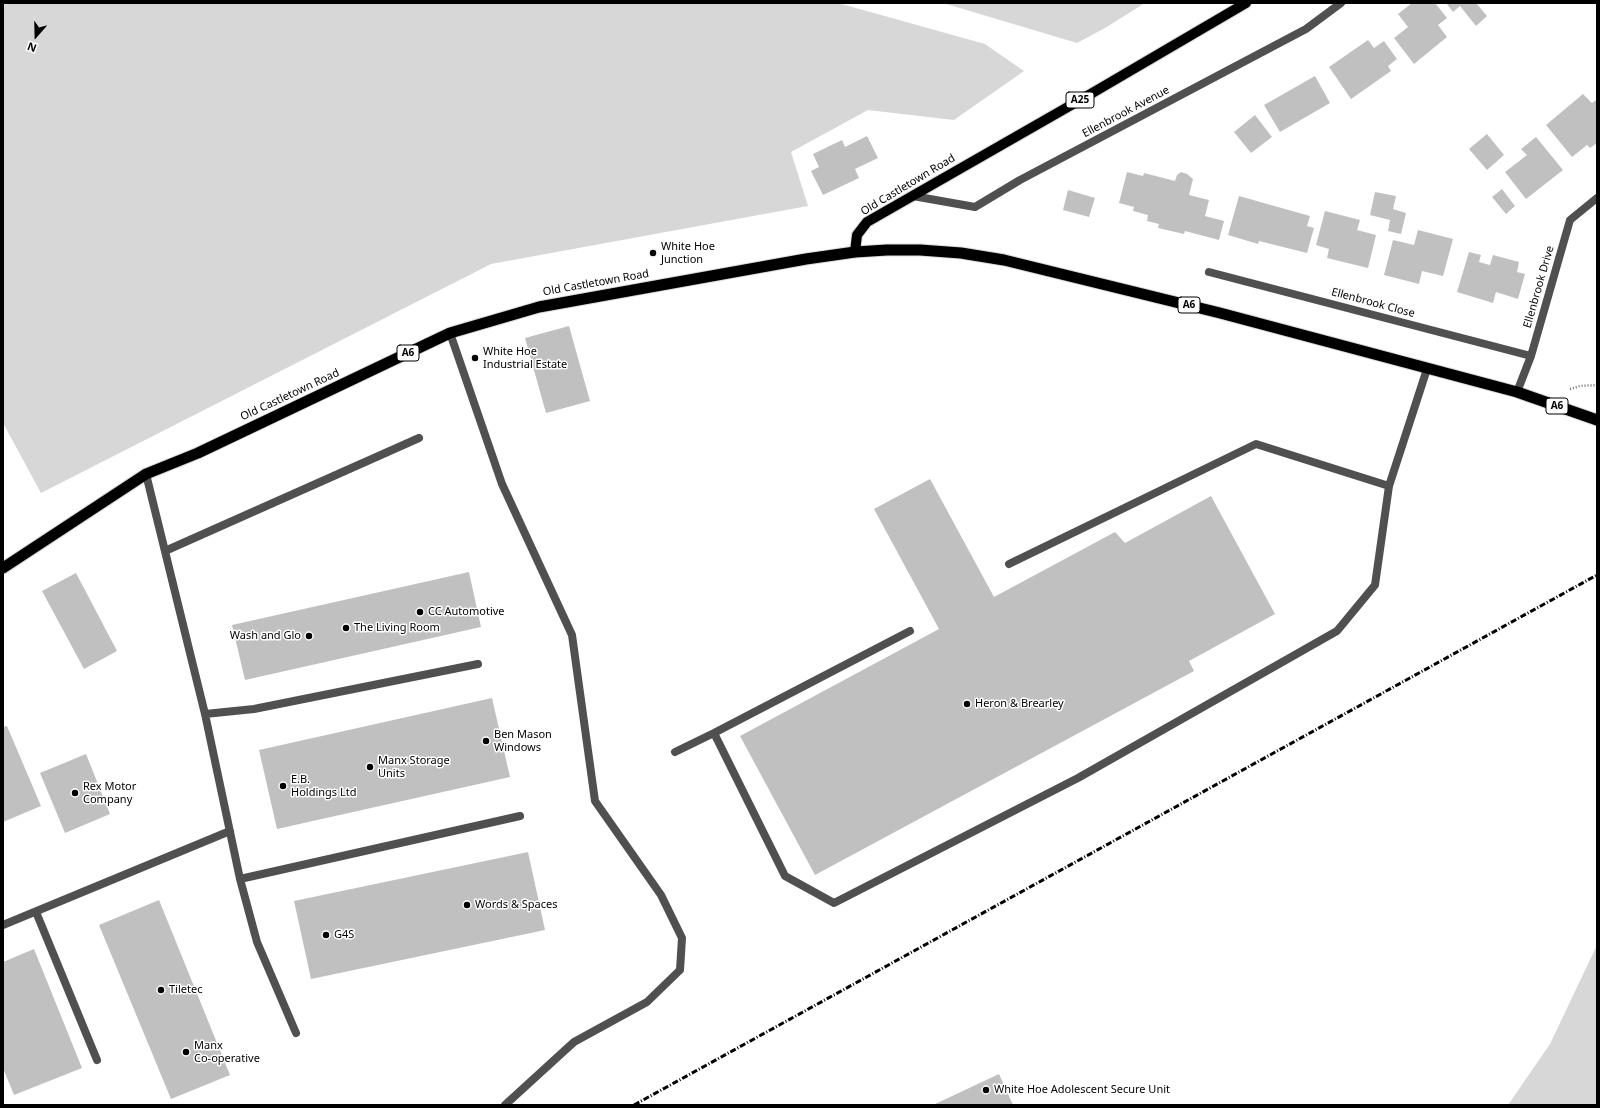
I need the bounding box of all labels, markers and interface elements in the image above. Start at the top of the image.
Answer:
north arrow [16,16,56,56]
text: N [25,39,39,56]
street label: Ellenbrook Avenue [1080,84,1172,140]
road number: A25 [1066,92,1094,108]
street label: Old Castletown Road [858,152,958,218]
place label: White Hoe Junction [661,240,715,266]
street label: Ellenbrook Drive [1521,244,1557,330]
marker: White Hoe Junction [648,248,658,258]
street label: Old Castletown Road [542,267,650,299]
street label: Ellenbrook Close [1330,286,1416,320]
road number: A6 [1178,297,1200,313]
road number: A6 [397,345,419,361]
place label: White Hoe Industrial Estate [483,345,567,371]
marker: White Hoe Industrial Estate [470,353,480,363]
street label: Old Castletown Road [238,366,342,424]
road number: A6 [1546,398,1568,414]
place label: CC Automotive [428,605,505,619]
marker: CC Automotive [415,607,425,617]
place label: The Living Room [354,621,440,635]
marker: The Living Room [341,623,351,633]
place label: Wash and Glo [230,629,301,643]
marker: Wash and Glo [304,631,314,641]
place label: Heron & Brearley [975,697,1064,711]
marker: Heron & Brearley [962,699,972,709]
place label: Ben Mason Windows [494,728,552,754]
marker: Ben Mason Windows [481,736,491,746]
place label: Manx Storage Units [378,754,450,780]
marker: Manx Storage Units [365,762,375,772]
place label: E.B. Holdings Ltd [291,773,356,799]
place label: Rex Motor Company [83,780,136,806]
marker: E.B. Holdings Ltd [278,781,288,791]
marker: Rex Motor Company [70,788,80,798]
place label: Words & Spaces [475,898,558,912]
marker: Words & Spaces [462,900,472,910]
place label: G4S [334,928,354,942]
marker: G4S [321,930,331,940]
place label: Tiletec [169,983,202,997]
marker: Tiletec [156,985,166,995]
place label: Manx Co-operative [194,1039,260,1065]
marker: Manx Co-operative [181,1047,191,1057]
place label: White Hoe Adolescent Secure Unit [994,1083,1170,1097]
marker: White Hoe Adolescent Secure Unit [981,1085,991,1095]

